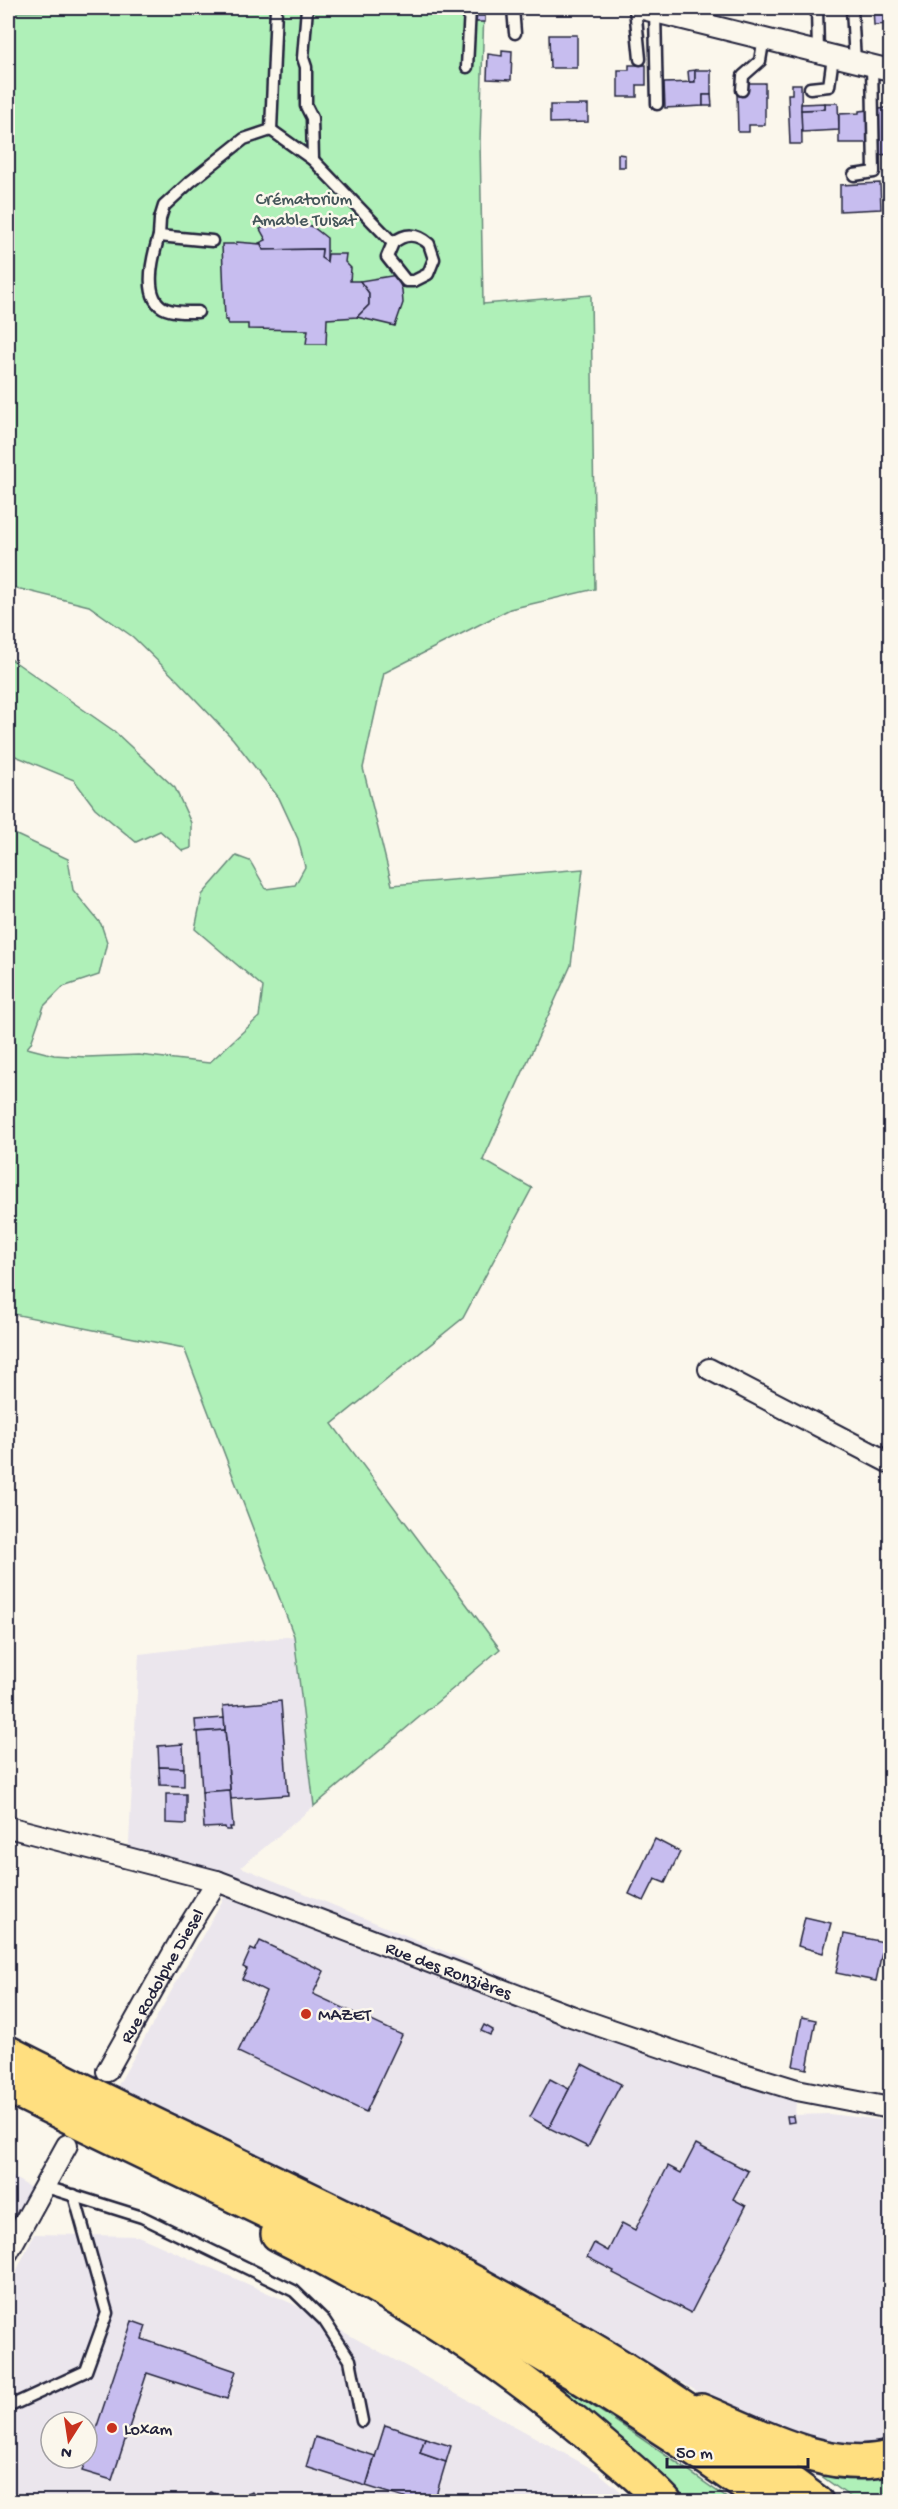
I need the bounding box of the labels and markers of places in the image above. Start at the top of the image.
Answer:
place label: MAZET [318,2006,372,2027]
marker: MAZET [299,2007,313,2021]
place label: Loxam [124,2420,172,2441]
marker: Loxam [105,2421,119,2435]

